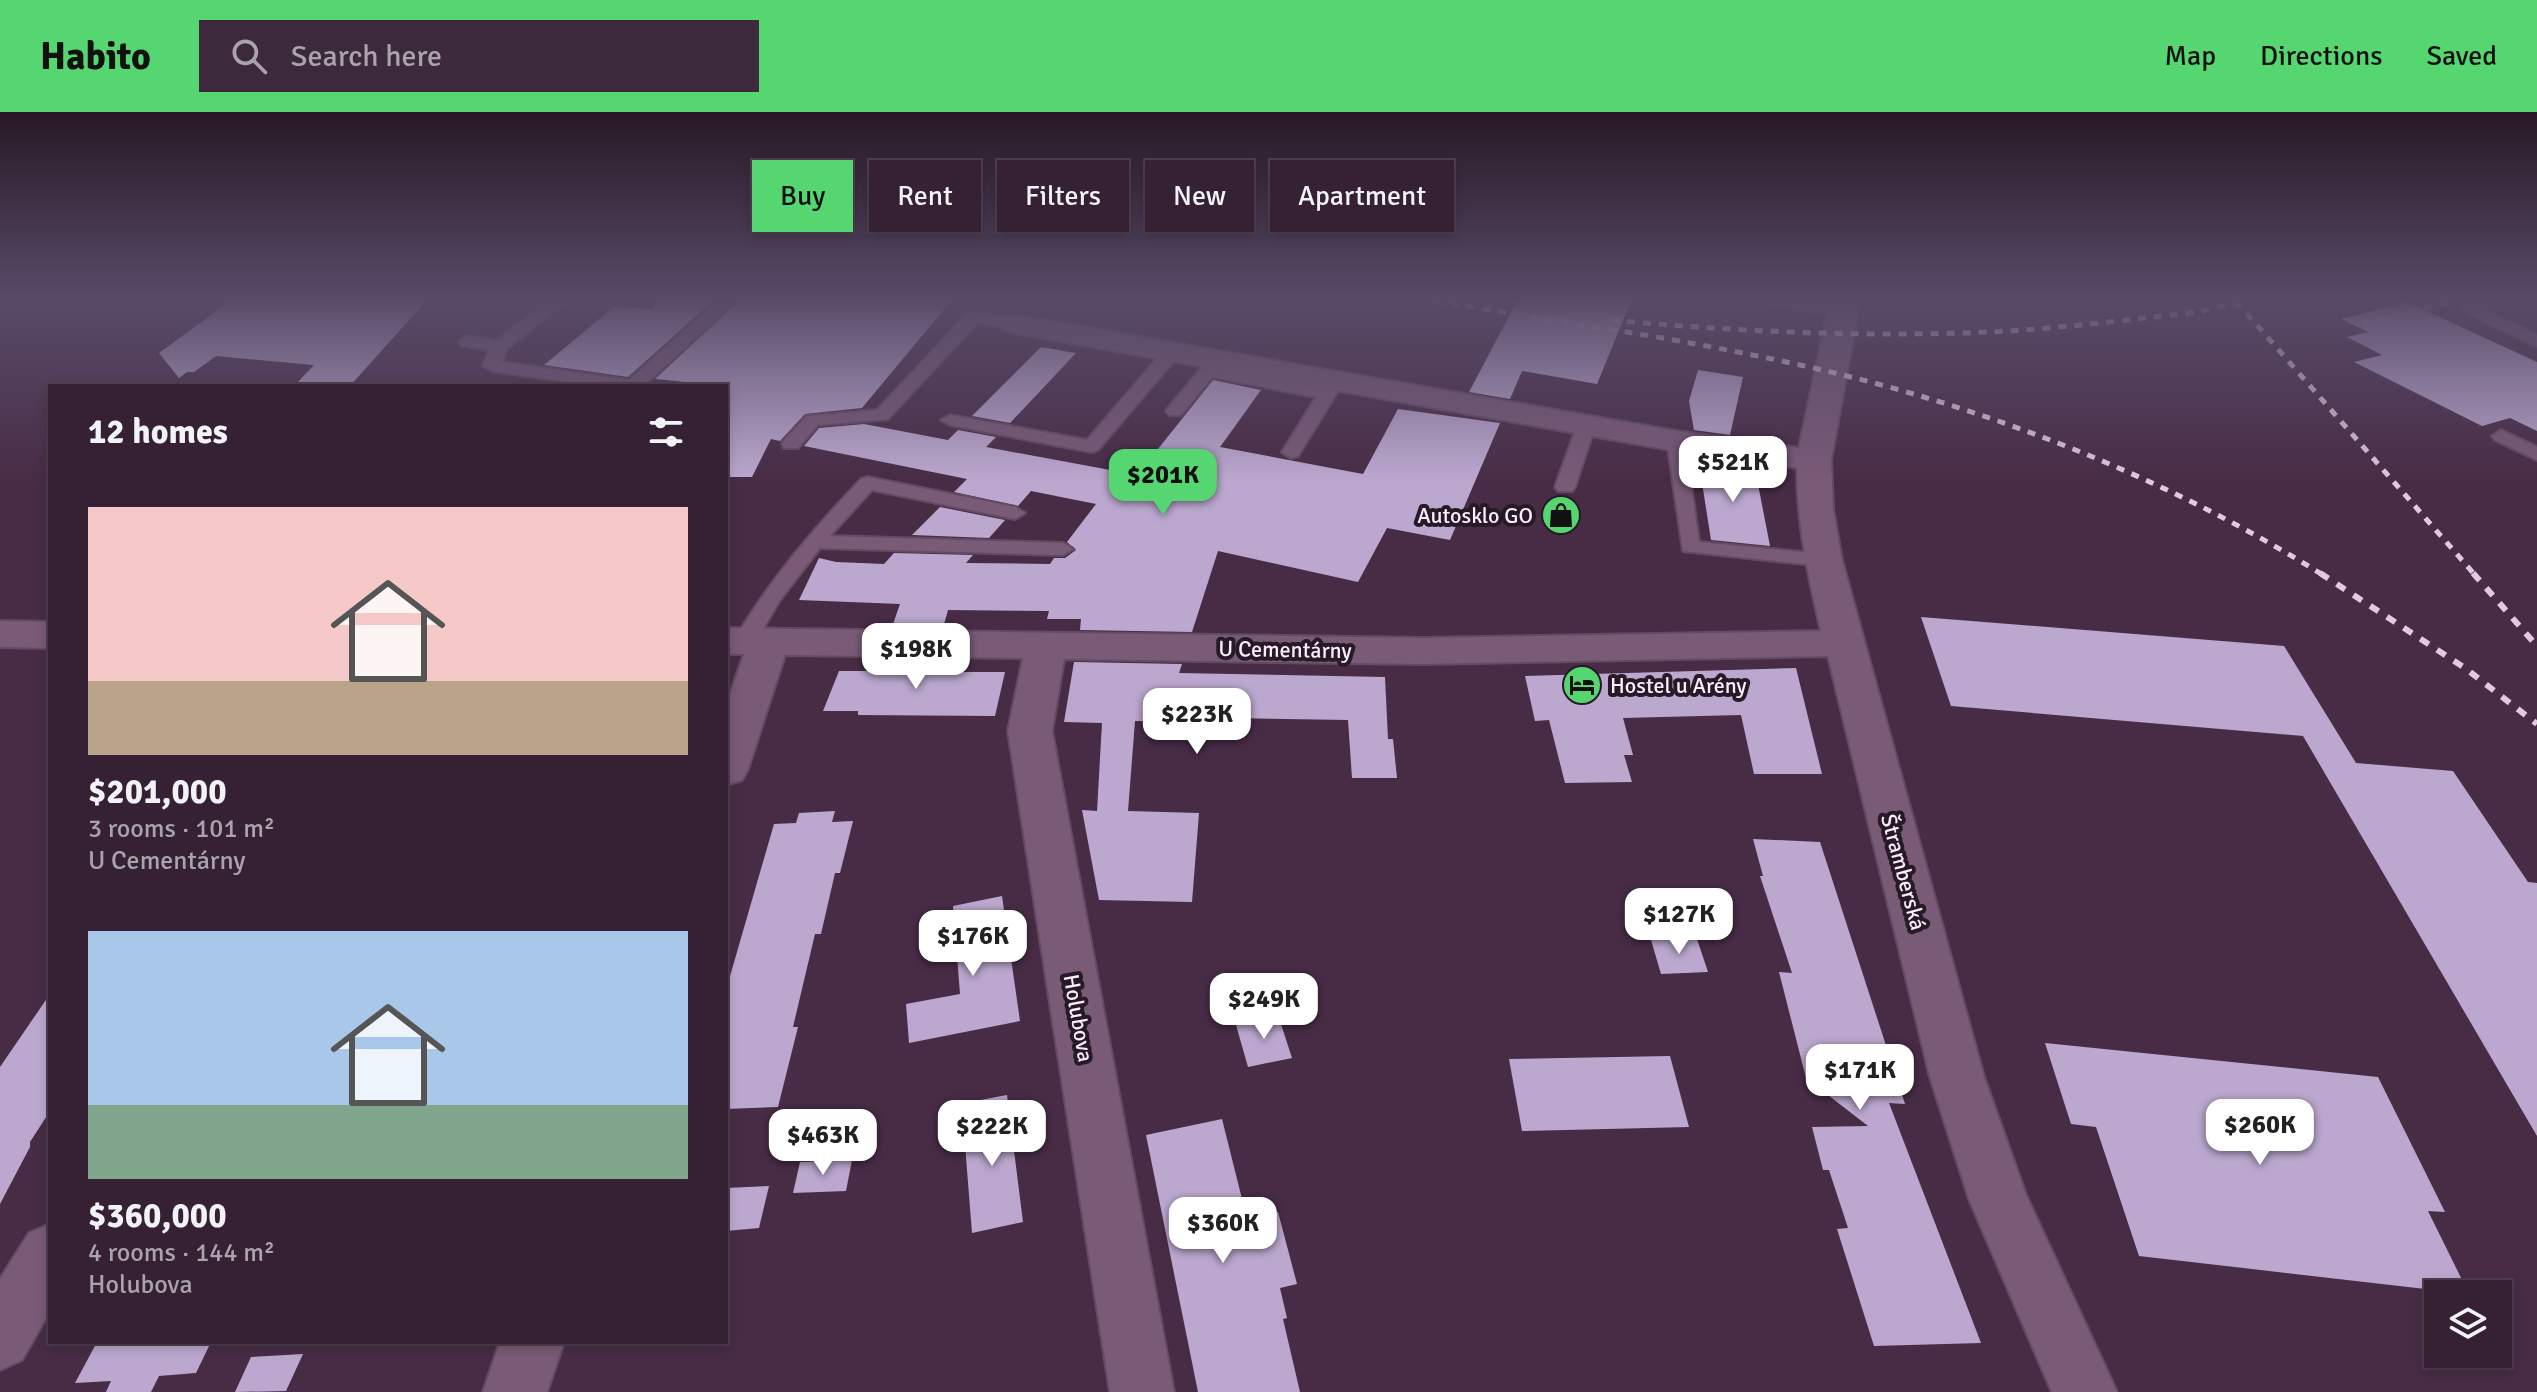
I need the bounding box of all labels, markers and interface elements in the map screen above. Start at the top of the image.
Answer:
search box [199,20,759,92]
text: Habito [40,33,151,80]
icon: search [227,34,271,78]
text: Search here [291,38,442,75]
text: Map [2164,39,2216,73]
text: Directions [2260,39,2382,73]
text: Saved [2426,39,2497,73]
chip: Buy [752,160,853,232]
chip: Rent [869,160,981,232]
chip: Filters [997,160,1129,232]
chip: New [1145,160,1254,232]
chip: Apartment [1270,160,1454,232]
icon: filters [644,410,688,454]
text: 12 homes [88,411,228,453]
pin: $521K [1677,436,1789,504]
text: $521K [1697,446,1769,478]
pin: $201K [1107,449,1219,517]
text: $201K [1127,459,1199,491]
shop icon: Autosklo GO [1540,494,1582,536]
place label: Autosklo GO [1417,502,1533,529]
icon: home [316,559,460,703]
pin: $198K [860,623,972,691]
text: $198K [880,633,952,665]
street label: U Cementárny [1218,635,1352,664]
hotel icon: Hostel u Arény [1561,664,1603,706]
place label: Hostel u Arény [1610,672,1747,699]
pin: $223K [1141,688,1253,756]
text: $223K [1161,698,1233,730]
text: $201,000 [88,771,227,813]
street label: Štramberská [1875,811,1932,933]
text: 3 rooms · 101 m² [88,813,275,845]
text: U Cementárny [88,845,245,877]
pin: $127K [1623,888,1735,956]
text: $127K [1643,898,1715,930]
pin: $176K [917,910,1029,978]
text: $176K [937,920,1009,952]
street label: Holubova [1058,972,1099,1064]
pin: $249K [1208,973,1320,1041]
icon: home [316,983,460,1127]
text: $249K [1228,983,1300,1015]
pin: $171K [1804,1044,1916,1112]
text: $171K [1824,1054,1896,1086]
pin: $260K [2204,1099,2316,1167]
pin: $222K [936,1100,1048,1168]
pin: $463K [767,1109,879,1177]
text: $260K [2224,1109,2296,1141]
text: $222K [956,1110,1028,1142]
text: $463K [787,1119,859,1151]
text: $360,000 [88,1195,227,1237]
pin: $360K [1167,1197,1279,1265]
text: $360K [1187,1207,1259,1239]
text: 4 rooms · 144 m² [88,1237,275,1269]
text: Holubova [88,1269,193,1301]
map controls [2424,1280,2512,1368]
button: layers [2424,1280,2512,1368]

